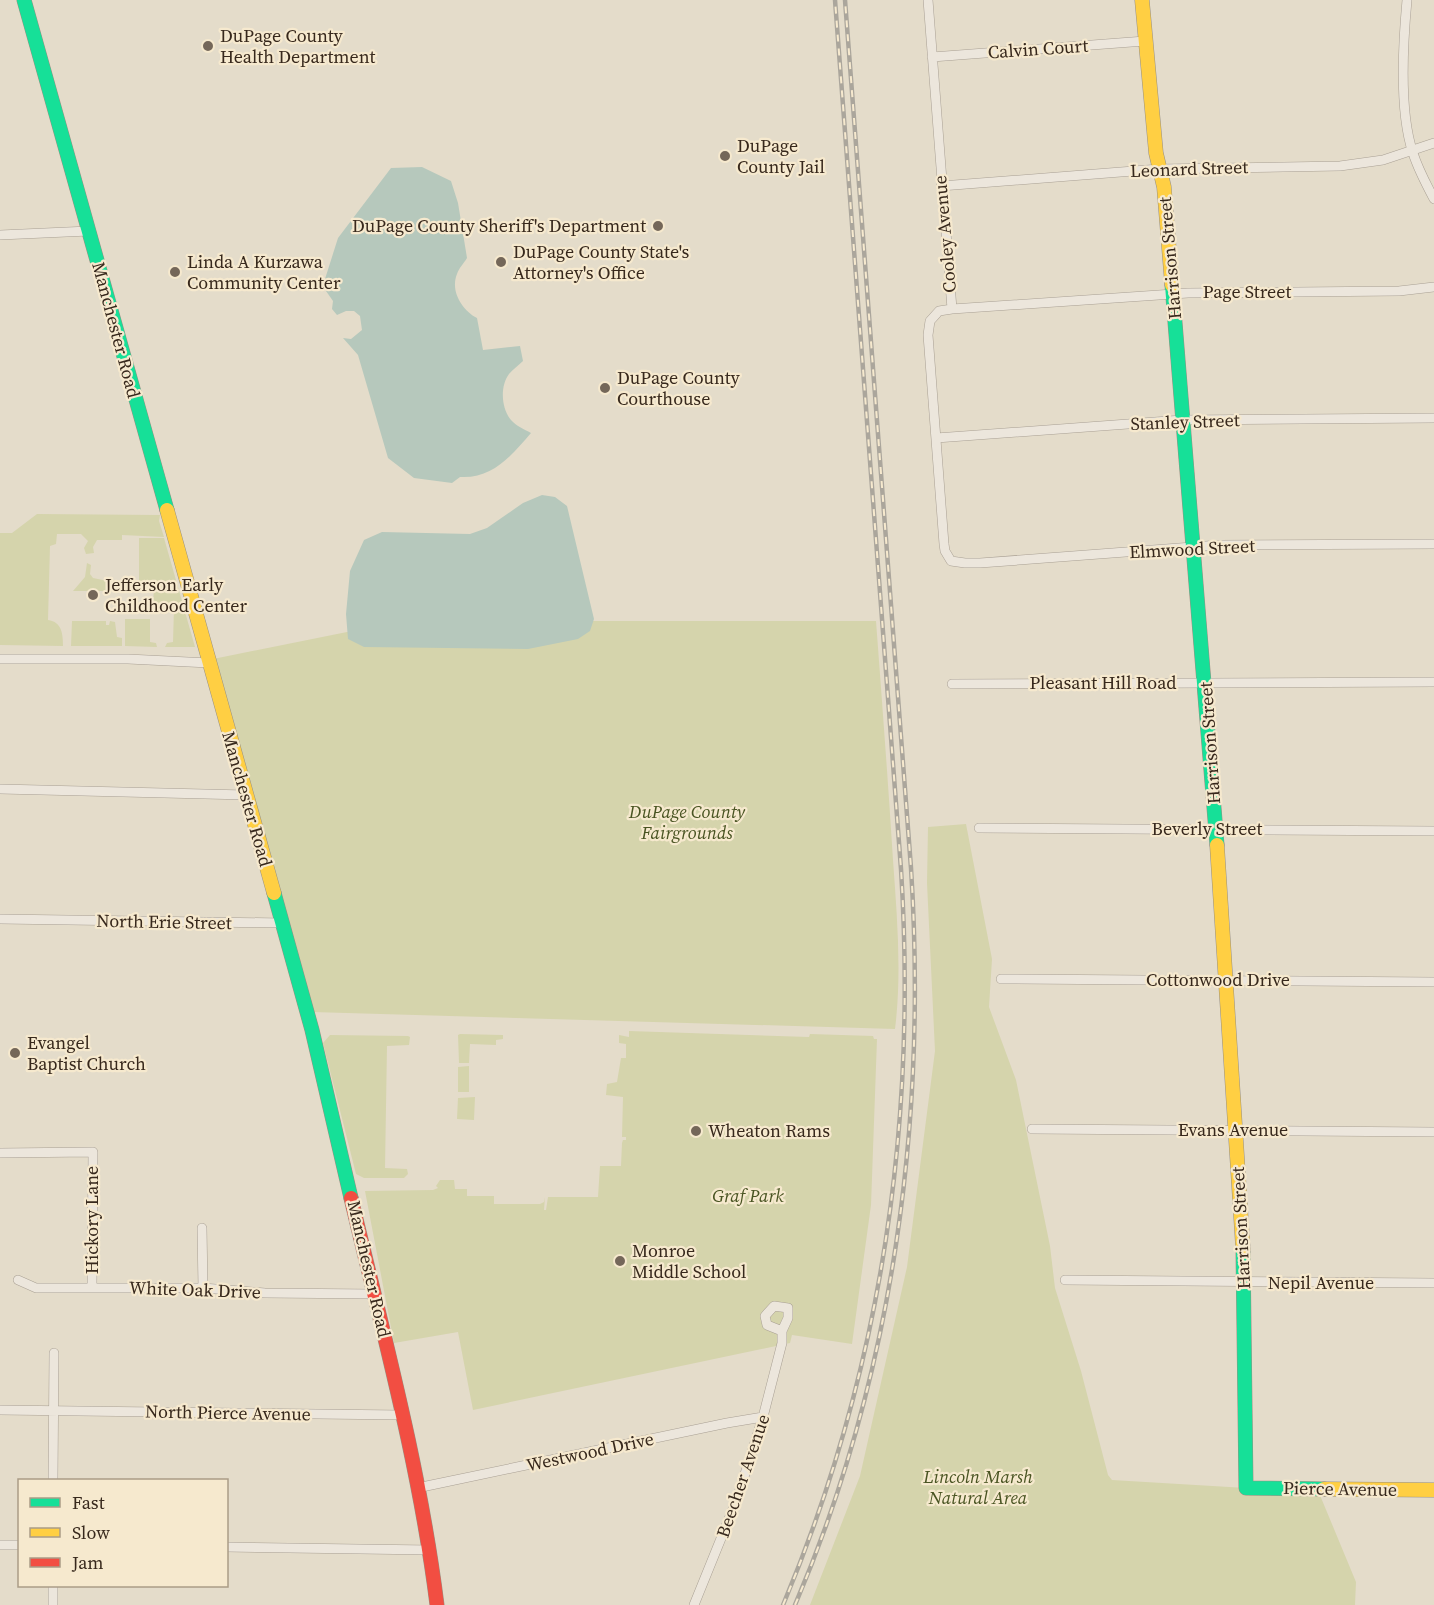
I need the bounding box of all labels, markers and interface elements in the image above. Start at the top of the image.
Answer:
place label: DuPage County Health Department [220,23,376,69]
street label: Calvin Court [987,33,1089,64]
marker: DuPage County Health Department [201,39,215,53]
place label: DuPage County Jail [737,133,825,179]
marker: DuPage County Jail [718,149,732,163]
street label: Leonard Street [1130,154,1249,183]
street label: Cooley Avenue [927,174,962,294]
street label: Harrison Street [1152,196,1187,320]
place label: DuPage County Sheriff's Department [352,213,646,238]
marker: DuPage County Sheriff's Department [651,219,665,233]
place label: DuPage County State's Attorney's Office [513,239,689,285]
place label: Linda A Kurzawa Community Center [187,249,341,295]
marker: DuPage County State's Attorney's Office [494,255,508,269]
street label: Manchester Road [86,259,147,401]
marker: Linda A Kurzawa Community Center [168,265,182,279]
street label: Page Street [1203,279,1291,304]
place label: DuPage County Courthouse [617,365,741,411]
marker: DuPage County Courthouse [598,381,612,395]
street label: Stanley Street [1130,407,1240,436]
street label: Elmwood Street [1128,533,1256,564]
place label: Jefferson Early Childhood Center [104,572,247,618]
marker: Jefferson Early Childhood Center [86,588,100,602]
street label: Pleasant Hill Road [1029,670,1177,695]
street label: Harrison Street [1193,681,1226,805]
street label: Manchester Road [216,728,279,870]
park label: DuPage County Fairgrounds [628,799,746,845]
street label: Beverly Street [1152,816,1263,841]
street label: North Erie Street [96,908,232,935]
street label: Cottonwood Drive [1146,967,1290,992]
place label: Evangel Baptist Church [27,1030,146,1076]
marker: Evangel Baptist Church [8,1046,22,1060]
street label: Evans Avenue [1178,1117,1288,1142]
place label: Wheaton Rams [708,1118,830,1143]
marker: Wheaton Rams [689,1124,703,1138]
street label: Hickory Lane [79,1166,104,1274]
street label: Harrison Street [1225,1166,1256,1290]
park label: Graf Park [712,1183,784,1208]
street label: Manchester Road [342,1198,397,1340]
place label: Monroe Middle School [632,1238,746,1284]
marker: Monroe Middle School [613,1254,627,1268]
street label: Nepil Avenue [1268,1270,1374,1295]
street label: White Oak Drive [129,1275,261,1304]
street label: North Pierce Avenue [145,1399,311,1426]
street label: Beecher Avenue [710,1411,775,1541]
street label: Westwood Drive [524,1426,656,1477]
park label: Lincoln Marsh Natural Area [922,1464,1033,1510]
street label: Pierce Avenue [1283,1475,1397,1502]
legend [18,1479,228,1587]
text: Fast [72,1490,105,1515]
text: Slow [72,1520,110,1545]
text: Jam [71,1550,104,1575]

